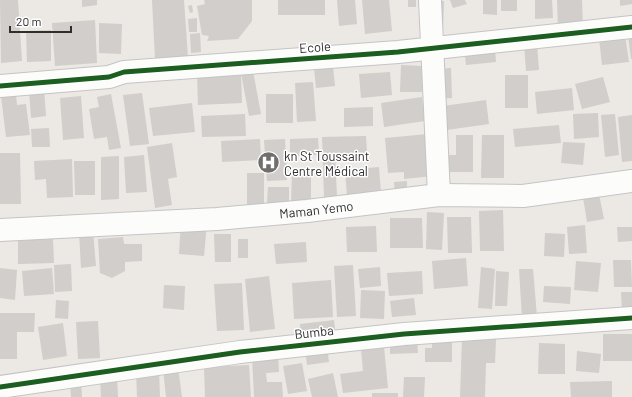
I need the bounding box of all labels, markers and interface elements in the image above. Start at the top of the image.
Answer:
scale bar [10,8,71,34]
text: 20 m [16,14,42,28]
street label: Ecole [299,38,331,56]
place label: kn St Toussaint Centre Médical [284,148,370,179]
hospital icon: kn St Toussaint Centre Médical [256,150,282,176]
street label: Maman Yemo [279,197,354,221]
street label: Bumba [294,322,334,342]

